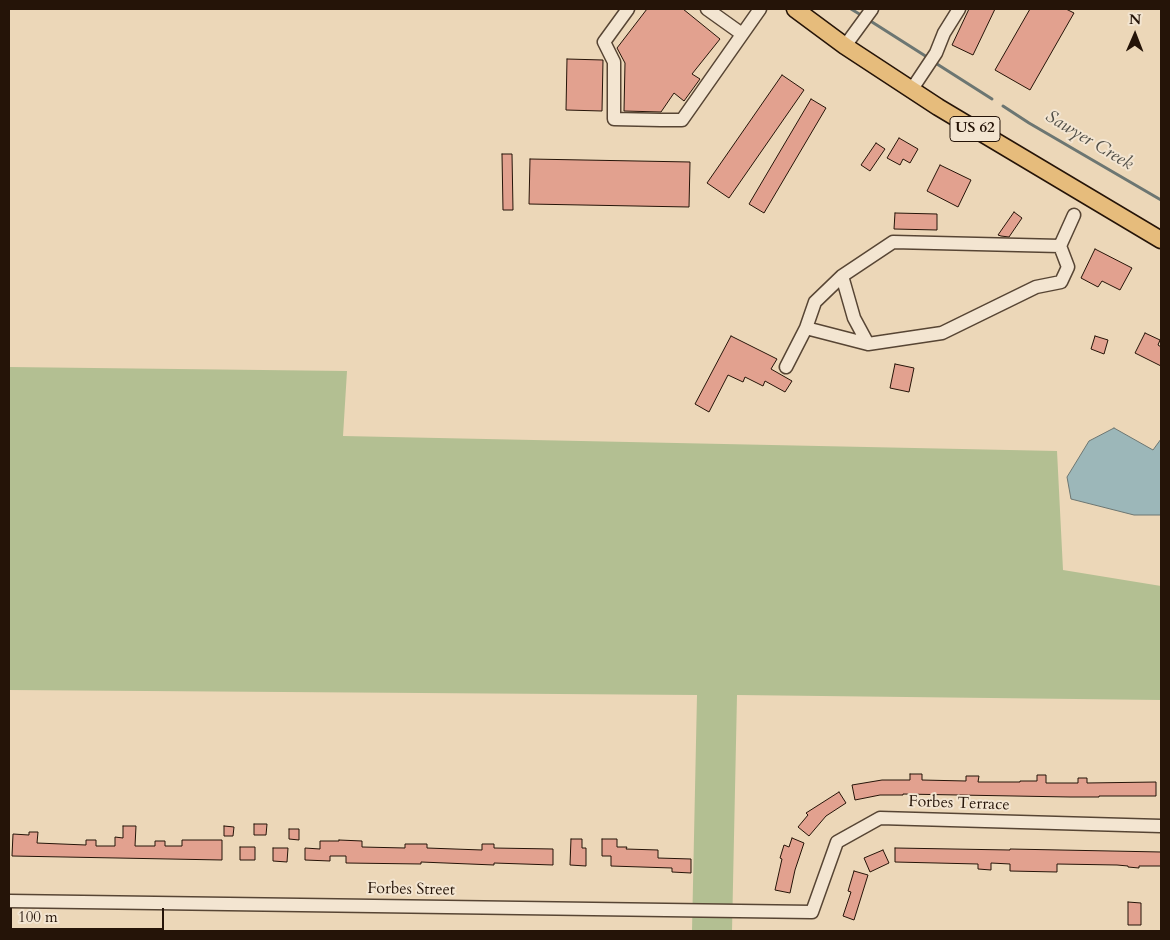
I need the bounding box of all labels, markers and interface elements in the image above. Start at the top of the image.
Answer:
north arrow [1110,10,1160,60]
text: N [1129,10,1142,29]
water label: Sawyer Creek [1041,106,1137,176]
road number: US 62 [950,116,1000,142]
street label: Forbes Terrace [908,793,1010,815]
street label: Forbes Street [367,880,455,900]
scale bar [12,898,166,930]
text: 100 m [18,907,58,927]

